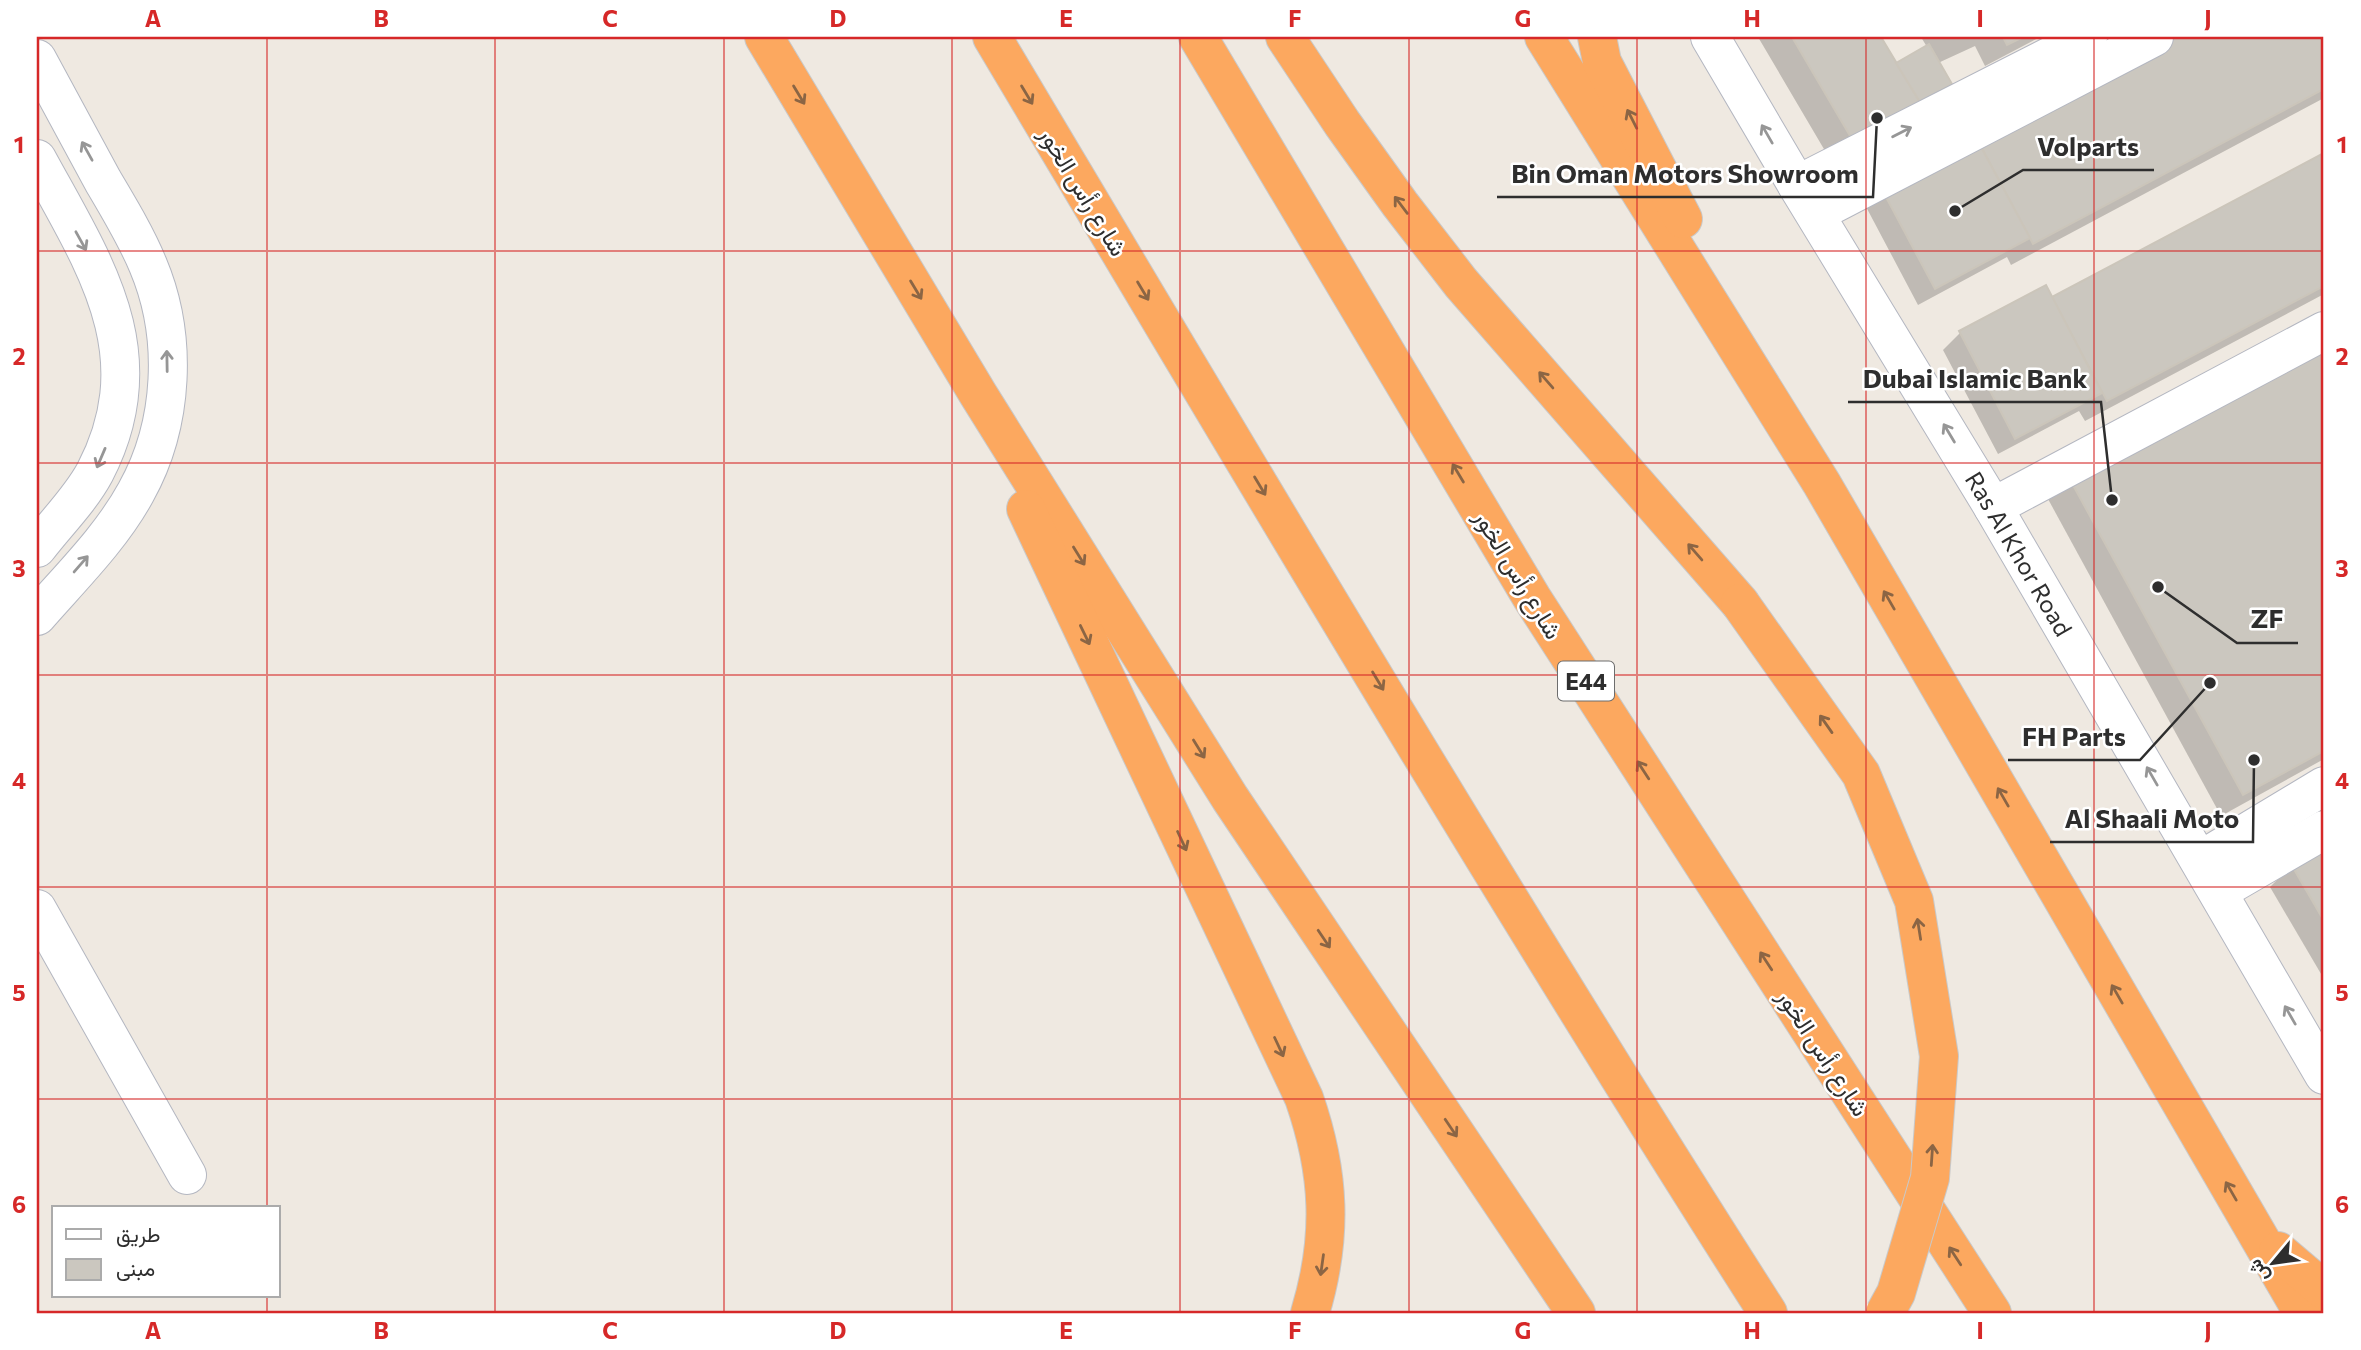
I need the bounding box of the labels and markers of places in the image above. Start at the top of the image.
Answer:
callout: Volparts [2023,123,2154,170]
callout: Bin Oman Motors Showroom [1497,150,1873,197]
callout: Dubai Islamic Bank [1848,355,2101,402]
callout: ZF [2237,596,2298,643]
callout: FH Parts [2008,713,2140,760]
callout: Al Shaali Moto [2050,795,2253,842]

